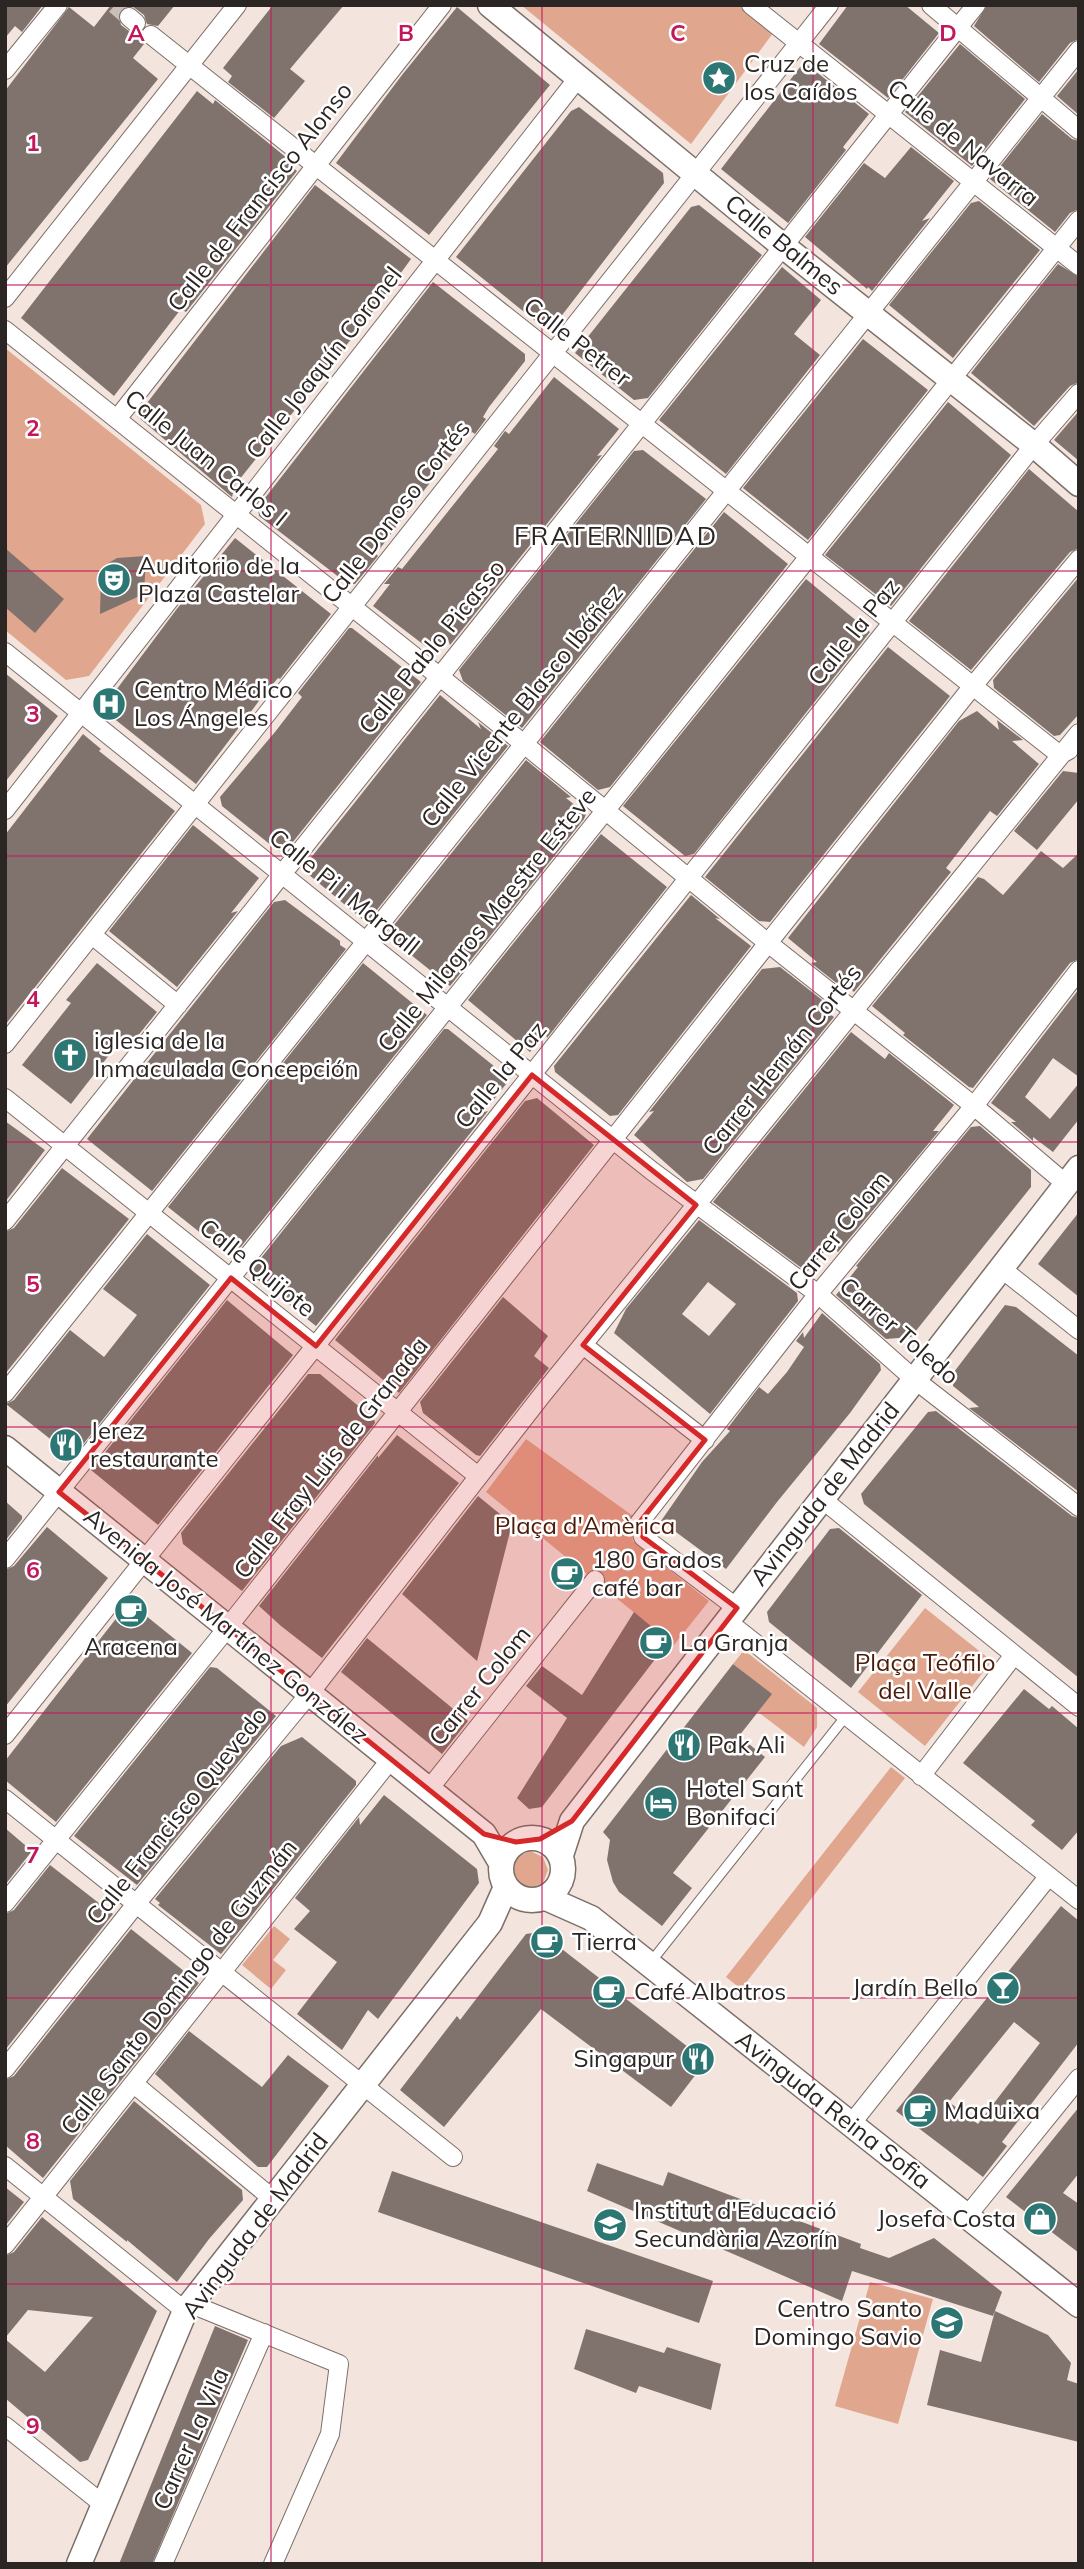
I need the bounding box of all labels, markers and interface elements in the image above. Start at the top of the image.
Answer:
text: A [127,18,145,47]
text: B [398,18,414,47]
text: C [670,18,686,47]
text: D [939,18,957,47]
place label: Cruz de los Caídos [744,48,858,106]
place icon: Cruz de los Caídos [700,59,738,97]
street label: Calle de Navarra [882,72,1045,212]
street label: Calle de Francisco Alonso [160,76,358,317]
text: 1 [26,128,40,157]
street label: Calle Balmes [719,187,850,301]
street label: Calle Joaquín Coronel [239,260,408,465]
street label: Calle Petrer [518,290,638,393]
street label: Calle Juan Carlos I [119,382,294,532]
text: 2 [26,413,40,442]
street label: Calle Donoso Cortés [314,414,476,609]
district label: FRATERNIDAD [514,519,718,552]
place label: Auditorio de la Plaza Castelar [138,550,300,608]
street label: Calle Pablo Picasso [352,553,511,740]
theatre icon: Auditorio de la Plaza Castelar [95,561,133,599]
street label: Calle la Paz [801,572,906,691]
street label: Calle Vicente Blasco Ibáñez [414,578,629,833]
place label: Centro Médico Los Ángeles [134,674,293,732]
hospital icon: Centro Médico Los Ángeles [90,685,128,723]
text: 3 [26,699,40,728]
street label: Calle Milagros Maestre Esteve [370,781,602,1057]
street label: Calle Pi i Margall [263,821,426,961]
street label: Carrer Hernán Cortés [695,958,867,1161]
text: 4 [26,984,40,1013]
street label: Calle la Paz [448,1015,553,1134]
place label: iglesia de la Inmaculada Concepción [94,1025,358,1083]
church icon: iglesia de la Inmaculada Concepción [51,1036,89,1074]
street label: Carrer Colom [781,1164,896,1296]
street label: Calle Quijote [194,1212,321,1323]
text: 5 [26,1269,40,1298]
street label: Carrer Toledo [834,1270,966,1390]
street label: Calle Fray Luis de Granada [227,1331,434,1584]
street label: Avinguda de Madrid [743,1396,905,1591]
place label: Jerez restaurante [90,1415,218,1473]
restaurant icon: Jerez restaurante [47,1426,85,1464]
street label: Avenida José Martínez González [78,1501,375,1749]
park label: Plaça d'Amèrica [495,1510,675,1540]
place label: 180 Grados café bar [592,1544,722,1602]
text: 6 [26,1555,40,1584]
cafe icon: 180 Grados café bar [548,1555,586,1593]
cafe icon: Aracena [112,1592,150,1630]
street label: Carrer Colom [422,1619,537,1751]
cafe icon: La Granja [637,1624,675,1662]
place label: La Granja [680,1627,788,1657]
place label: Aracena [84,1631,178,1661]
park label: Plaça Teófilo del Valle [855,1647,995,1705]
street label: Calle Francisco Quevedo [79,1700,273,1930]
restaurant icon: Pak Ali [665,1726,703,1764]
place label: Pak Ali [708,1729,785,1759]
place label: Hotel Sant Bonifaci [686,1773,803,1831]
hotel icon: Hotel Sant Bonifaci [642,1784,680,1822]
street label: Calle Santo Domingo de Guzmán [53,1833,303,2140]
text: 7 [26,1840,40,1869]
cafe icon: Tierra [528,1923,566,1961]
place label: Tierra [572,1926,637,1956]
bar icon: Jardín Bello [984,1969,1022,2007]
place label: Jardín Bello [852,1972,978,2002]
cafe icon: Café Albatros [590,1973,628,2011]
place label: Café Albatros [634,1976,786,2006]
street label: Avinguda Reina Sofia [730,2024,937,2195]
restaurant icon: Singapur [679,2040,717,2078]
place label: Singapur [573,2043,674,2073]
cafe icon: Maduixa [901,2092,939,2130]
place label: Maduixa [944,2095,1040,2125]
text: 8 [26,2126,40,2155]
street label: Avinguda de Madrid [175,2127,334,2324]
place label: Institut d'Educació Secundària Azorín [634,2195,838,2253]
shop icon: Josefa Costa [1021,2200,1059,2238]
place label: Josefa Costa [877,2203,1016,2233]
school or university icon: Institut d'Educació Secundària Azorín [591,2206,629,2244]
place label: Centro Santo Domingo Savio [754,2293,922,2351]
school or university icon: Centro Santo Domingo Savio [928,2304,966,2342]
street label: Carrer La Vila [145,2363,235,2514]
text: 9 [26,2411,40,2440]

